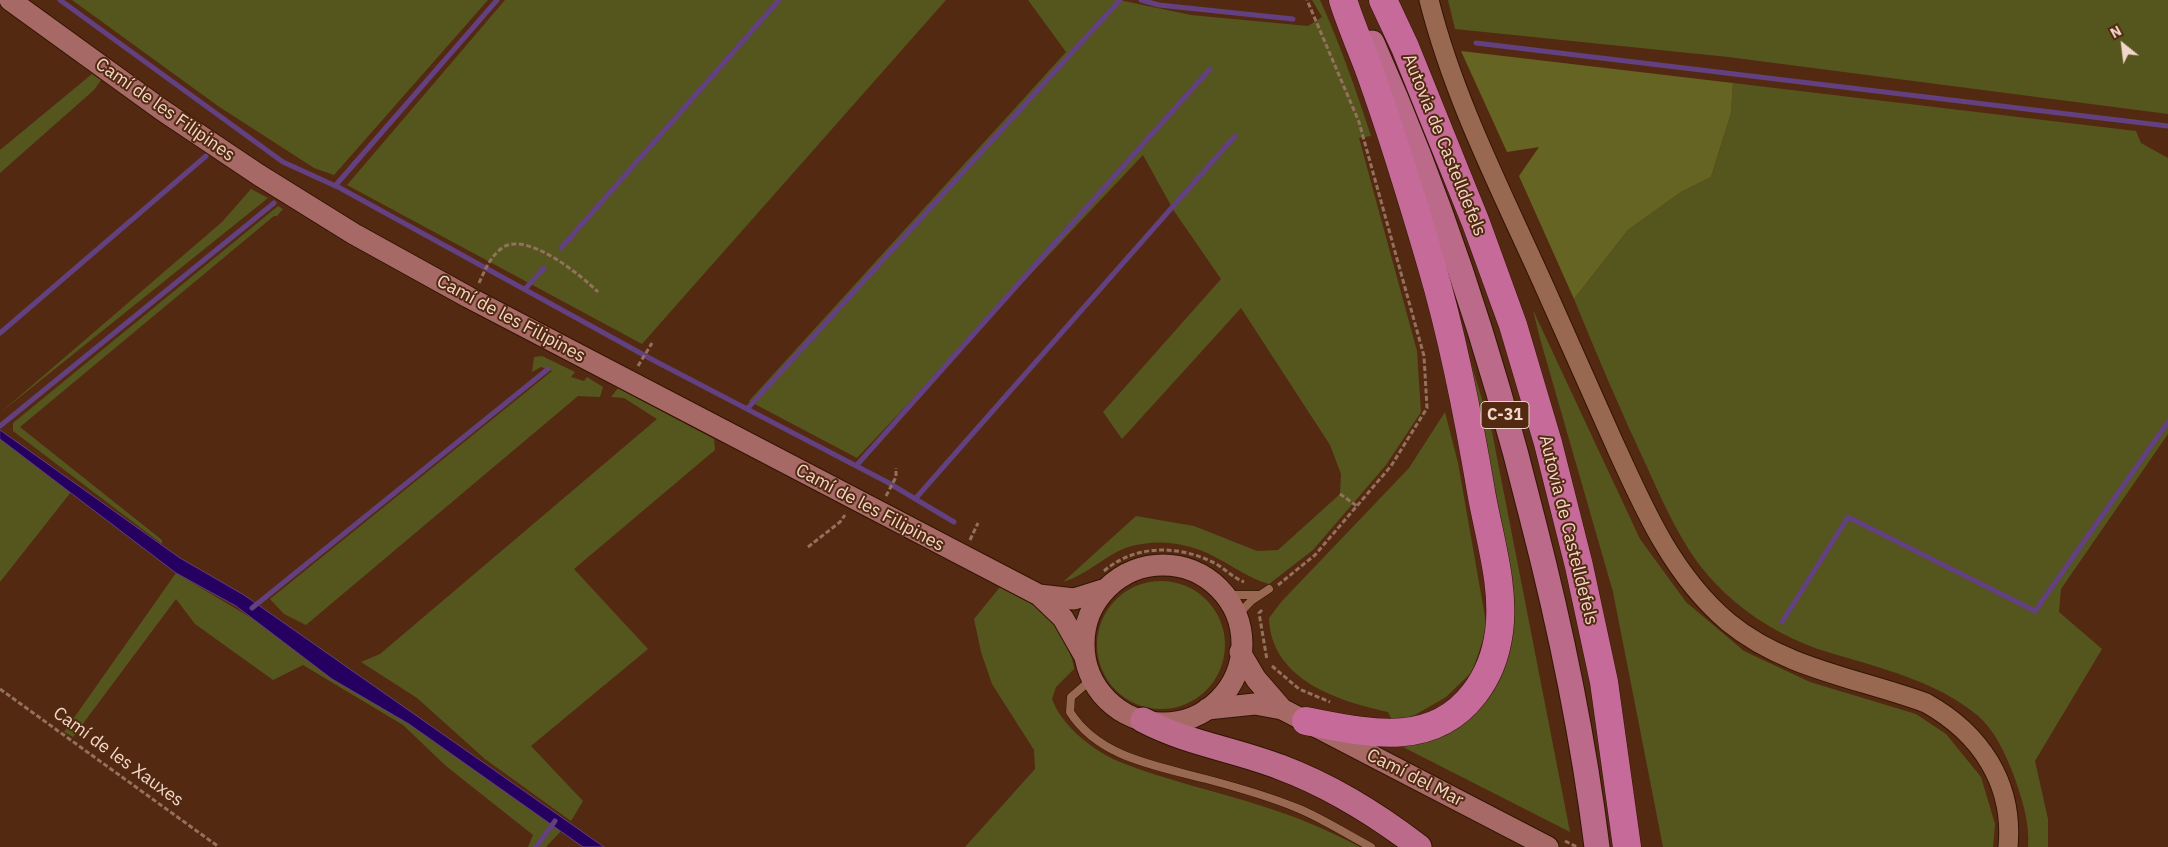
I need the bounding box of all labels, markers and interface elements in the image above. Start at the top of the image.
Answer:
north arrow [2098,20,2148,70]
text: N [2107,22,2125,42]
street label: Autovia de Castelldefels [1398,51,1490,239]
street label: Camí de les Filipines [91,54,239,166]
street label: Camí de les Filipines [433,271,589,367]
road number: C-31 [1481,402,1529,428]
street label: Autovia de Castelldefels [1534,433,1602,627]
street label: Camí de les Filipines [792,460,948,556]
street label: Camí de les Xauxes [49,702,187,812]
street label: Camí del Mar [1363,744,1467,812]

